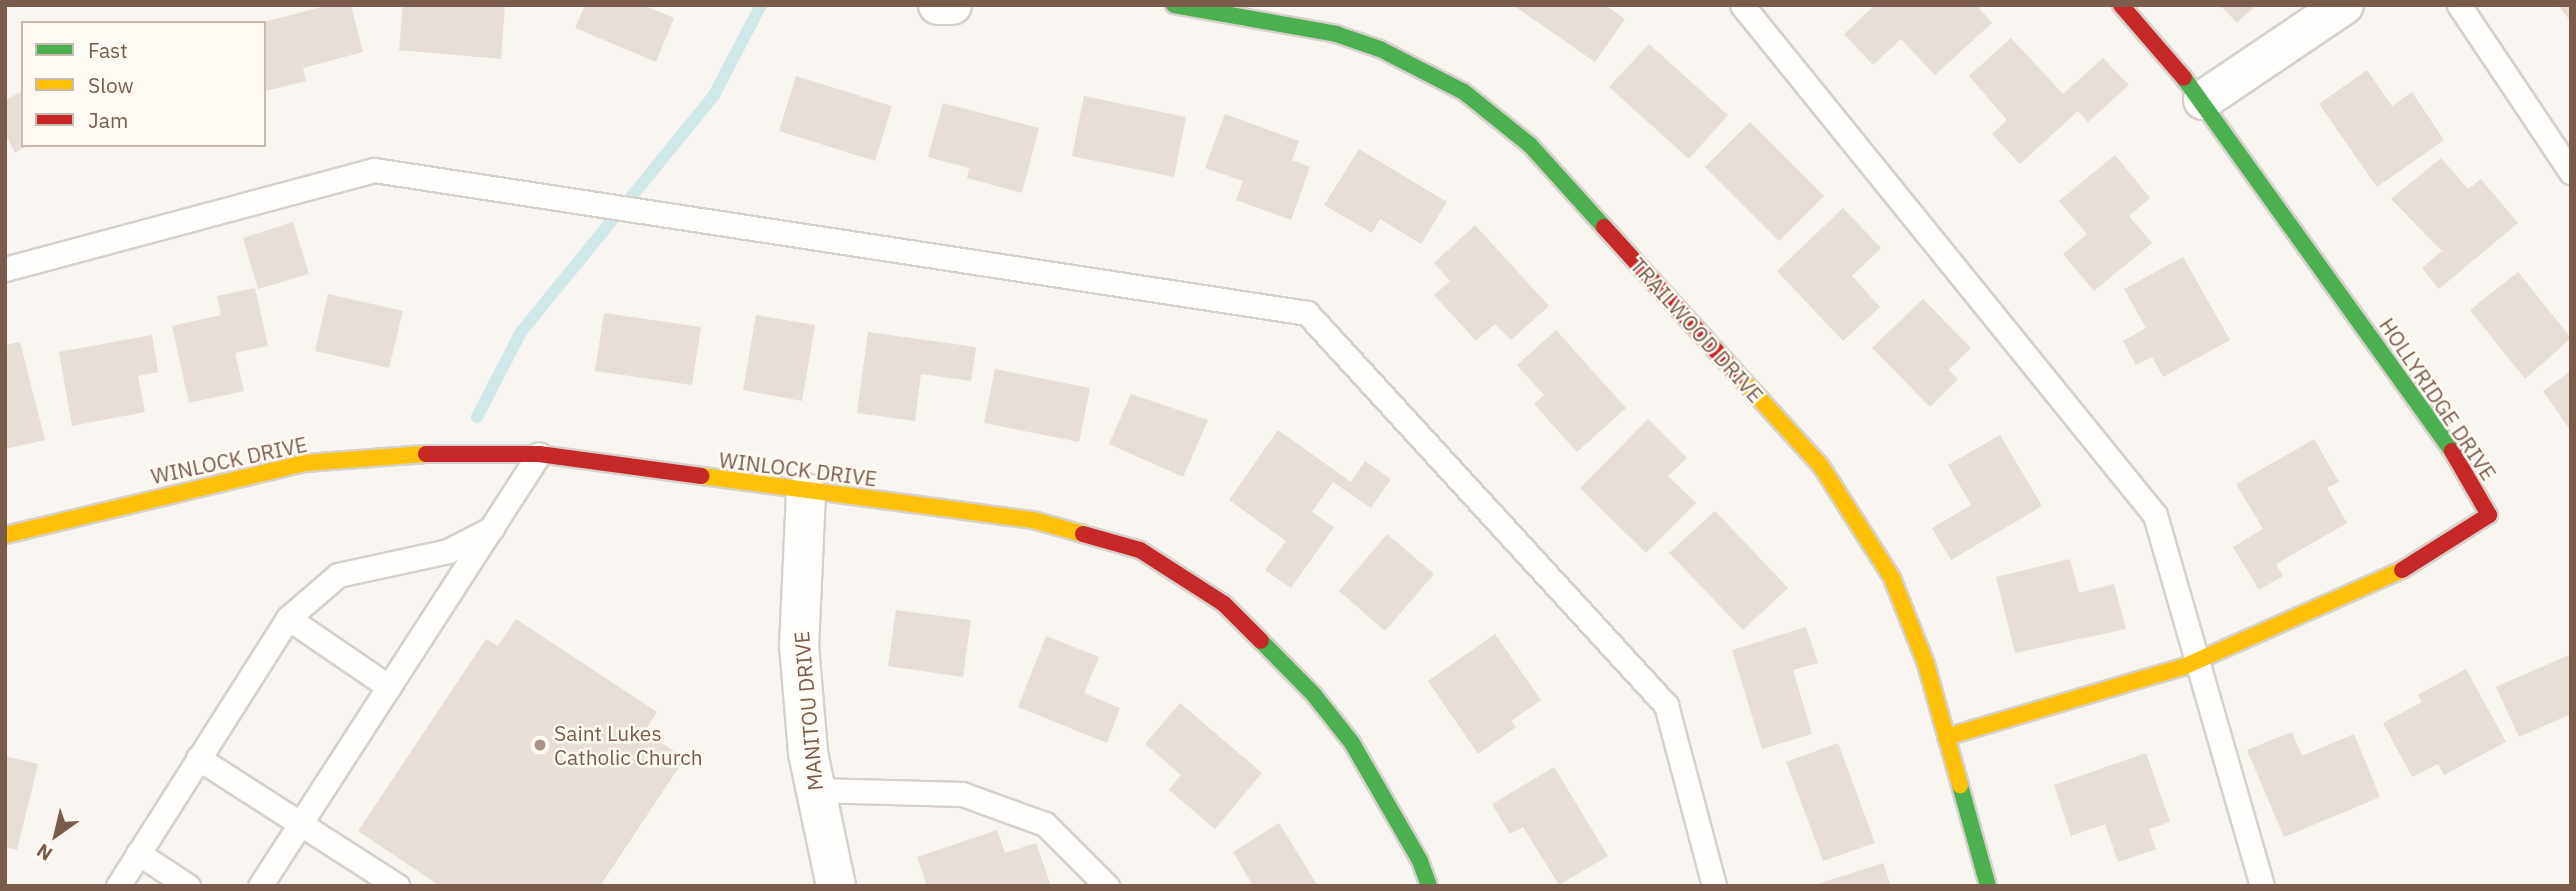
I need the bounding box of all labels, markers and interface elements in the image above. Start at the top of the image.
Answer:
legend [21,21,266,147]
text: Fast [88,36,128,64]
text: Slow [88,71,134,99]
text: Jam [88,106,128,134]
street label: TRAILWOOD DRIVE [1625,253,1769,407]
street label: HOLLYRIDGE DRIVE [2374,313,2502,485]
street label: WINLOCK DRIVE [149,431,309,489]
street label: WINLOCK DRIVE [718,447,878,491]
street label: MANITOU DRIVE [788,630,828,792]
place label: Saint Lukes Catholic Church [554,720,703,770]
marker: Saint Lukes Catholic Church [532,737,548,753]
north arrow [21,800,91,870]
text: N [32,839,57,866]

